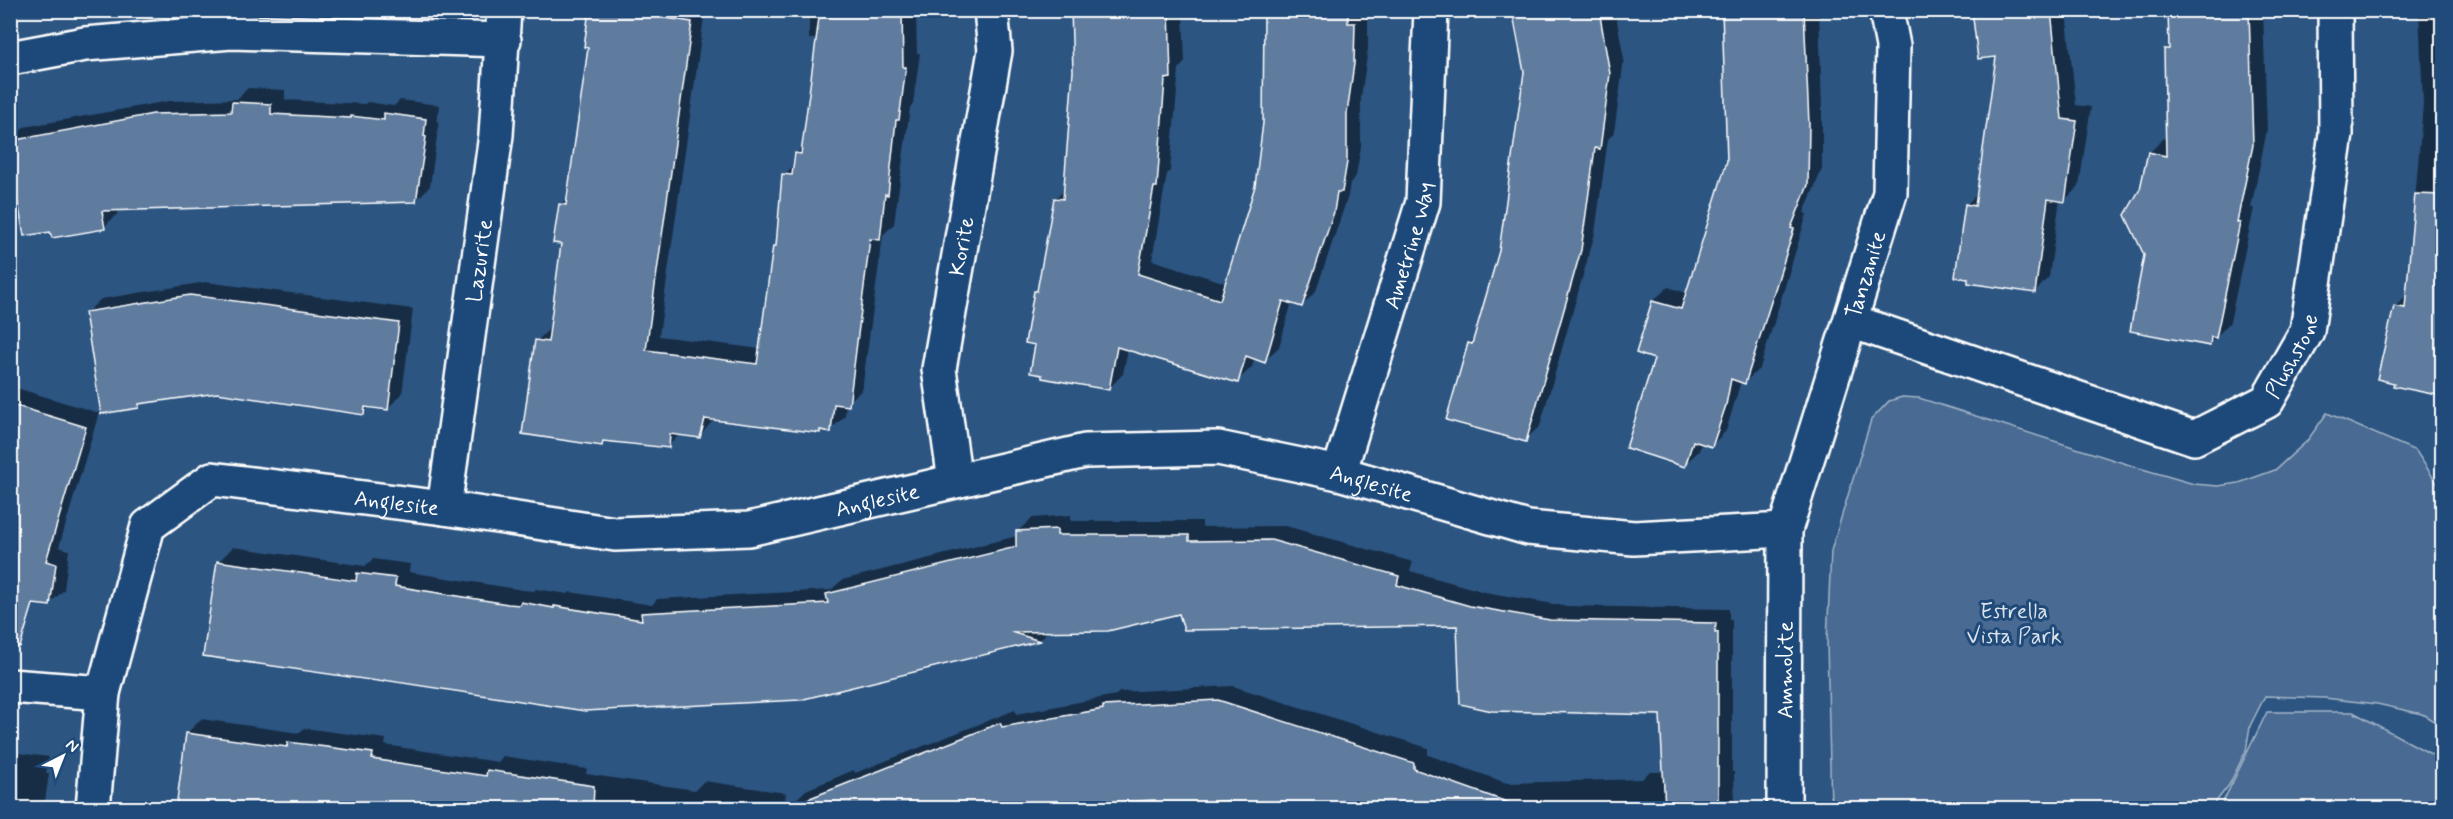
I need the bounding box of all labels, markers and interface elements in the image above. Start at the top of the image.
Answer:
street label: Ametrine Way [1379,182,1440,313]
street label: Korite [944,215,982,278]
street label: Lazurite [461,217,500,304]
street label: Tanzanite [1840,227,1893,322]
street label: Plushstone [2259,312,2325,404]
street label: Anglesite [1327,459,1416,510]
street label: Anglesite [833,478,922,525]
street label: Anglesite [352,485,441,523]
park label: Estrella Vista Park [1966,598,2062,651]
street label: Ammolite [1772,621,1801,719]
north arrow [33,726,93,786]
text: N [61,735,83,757]

